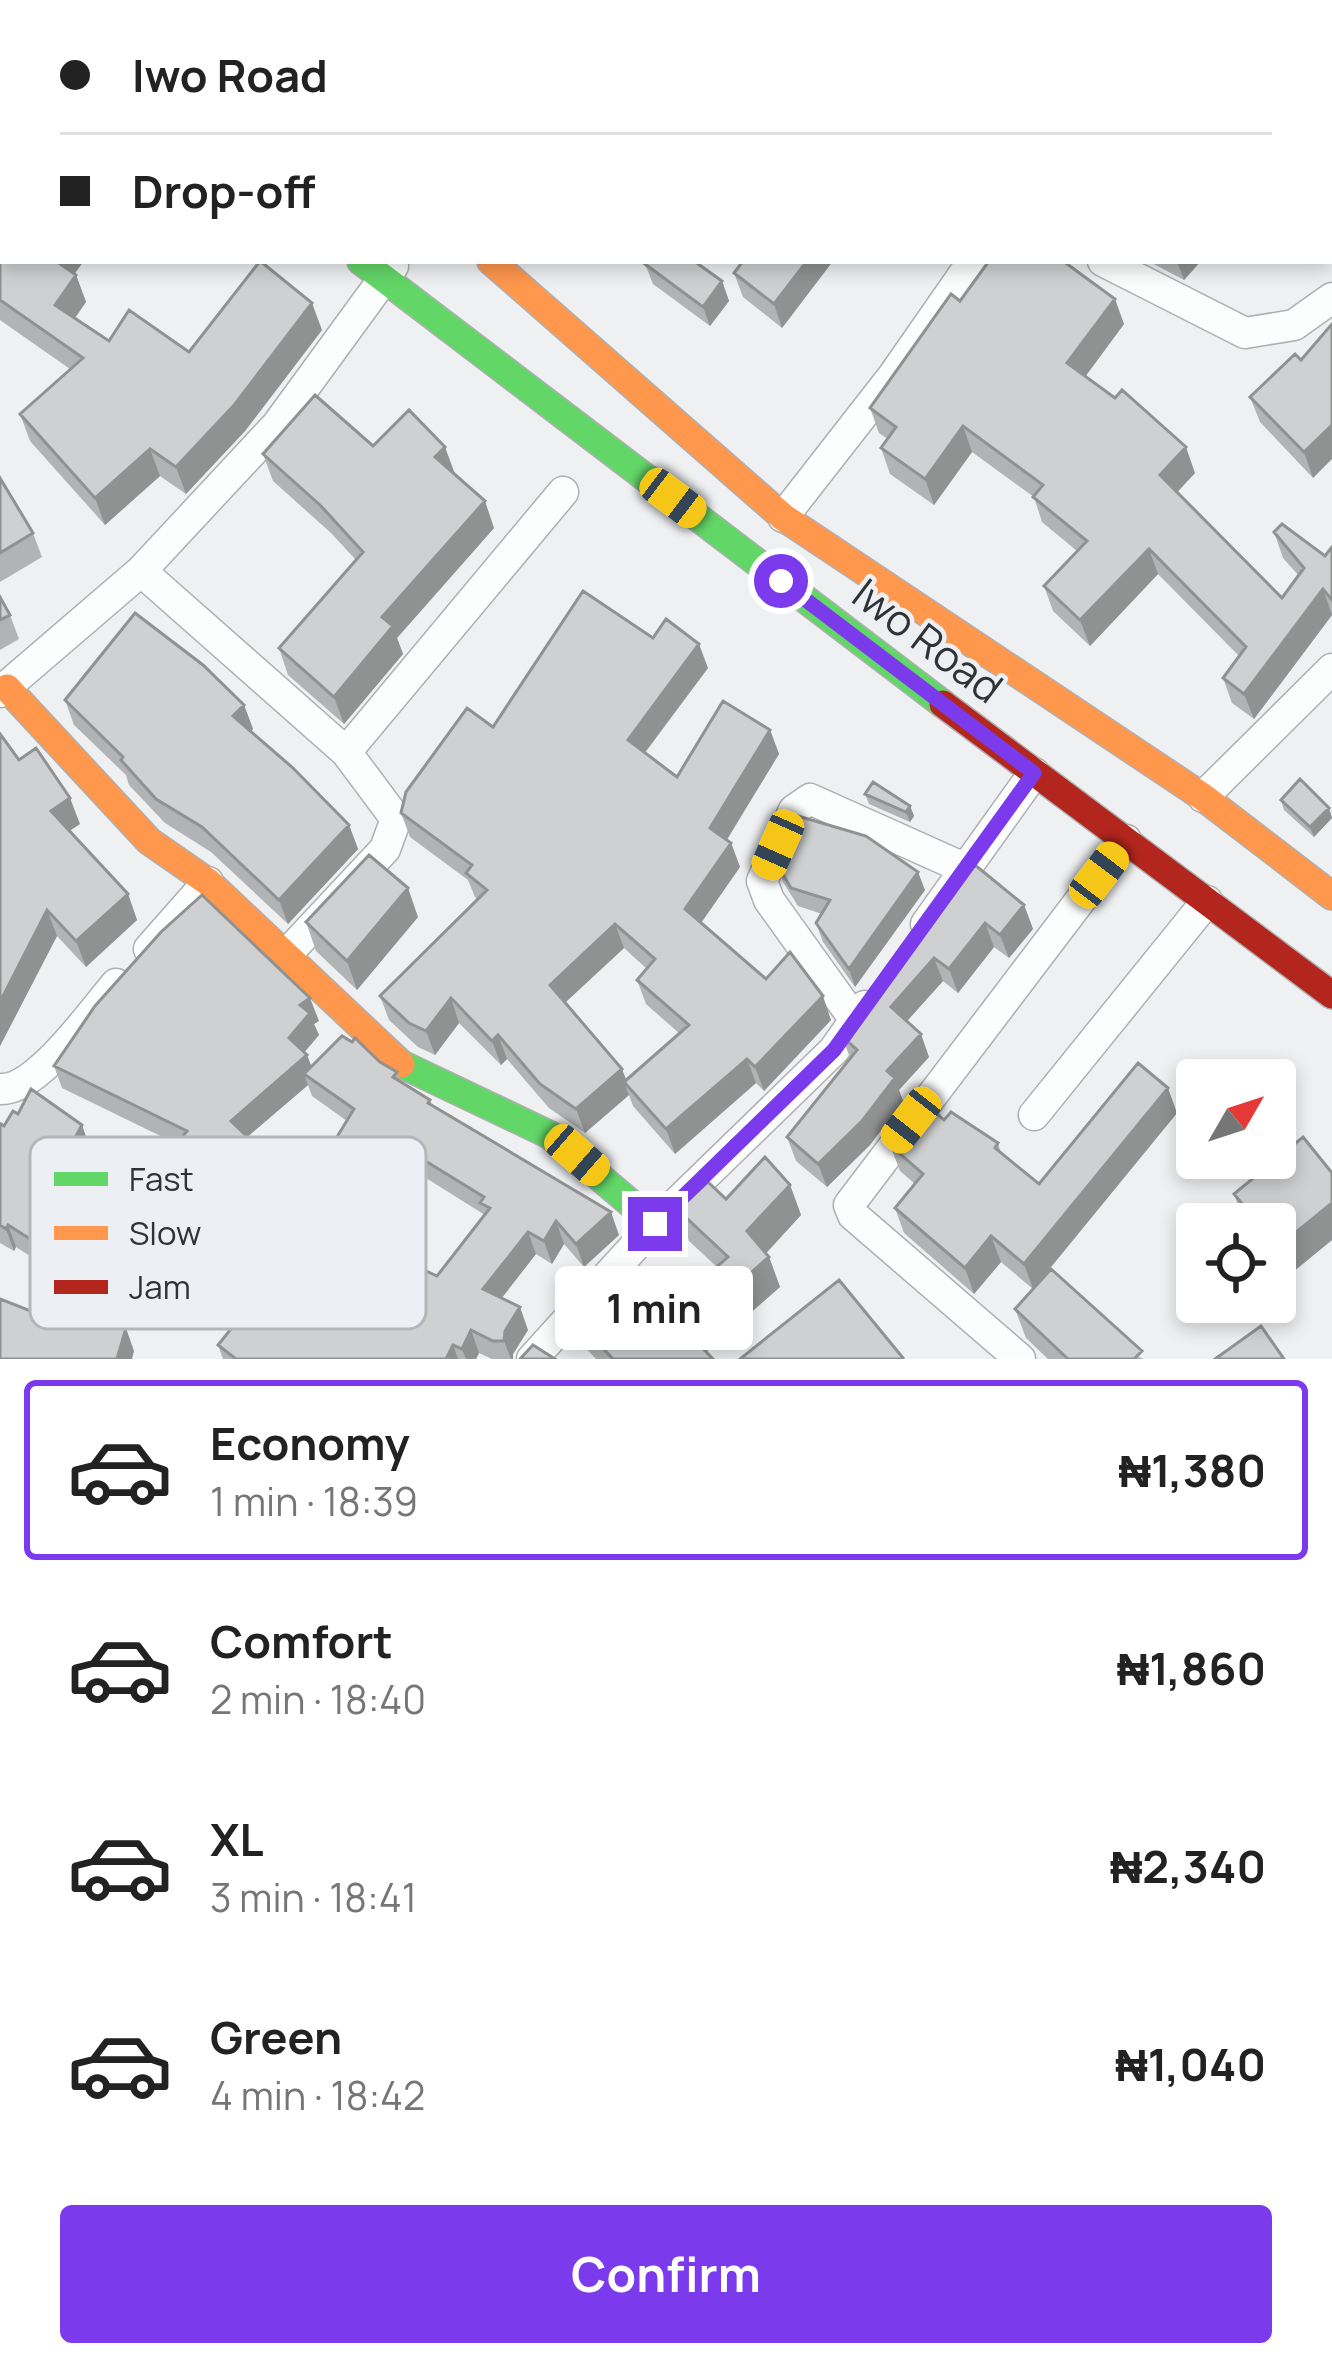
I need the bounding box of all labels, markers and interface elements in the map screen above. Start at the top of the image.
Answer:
text: Iwo Road [132,44,328,106]
text: Drop-off [132,160,315,222]
car [633,462,713,534]
route start [754,554,808,608]
street label: Iwo Road [841,564,1015,716]
car [747,805,809,885]
car [1063,835,1135,915]
north arrow [1176,1059,1296,1179]
map controls [1176,1059,1296,1323]
car [875,1081,947,1159]
car [538,1118,616,1192]
legend [30,1137,426,1329]
text: Fast [129,1156,194,1201]
route end [628,1197,682,1251]
button: locate [1176,1203,1296,1323]
text: Slow [129,1210,201,1255]
text: Jam [129,1264,191,1309]
callout: 1 min [556,1266,754,1350]
text: 1 min [606,1281,702,1335]
text: Economy [210,1412,410,1474]
icon: car [66,1416,174,1524]
text: ₦1,380 [1119,1439,1266,1501]
text: 1 min · 18:39 [210,1474,418,1528]
text: Comfort [210,1610,393,1672]
icon: car [66,1614,174,1722]
text: ₦1,860 [1117,1637,1266,1699]
text: 2 min · 18:40 [210,1672,426,1726]
text: XL [210,1808,264,1870]
icon: car [66,1812,174,1920]
text: ₦2,340 [1110,1835,1266,1897]
text: 3 min · 18:41 [210,1870,417,1924]
text: Green [210,2006,342,2068]
icon: car [66,2010,174,2118]
text: ₦1,040 [1115,2033,1266,2095]
text: 4 min · 18:42 [210,2068,425,2122]
button: Confirm [60,2205,1272,2343]

